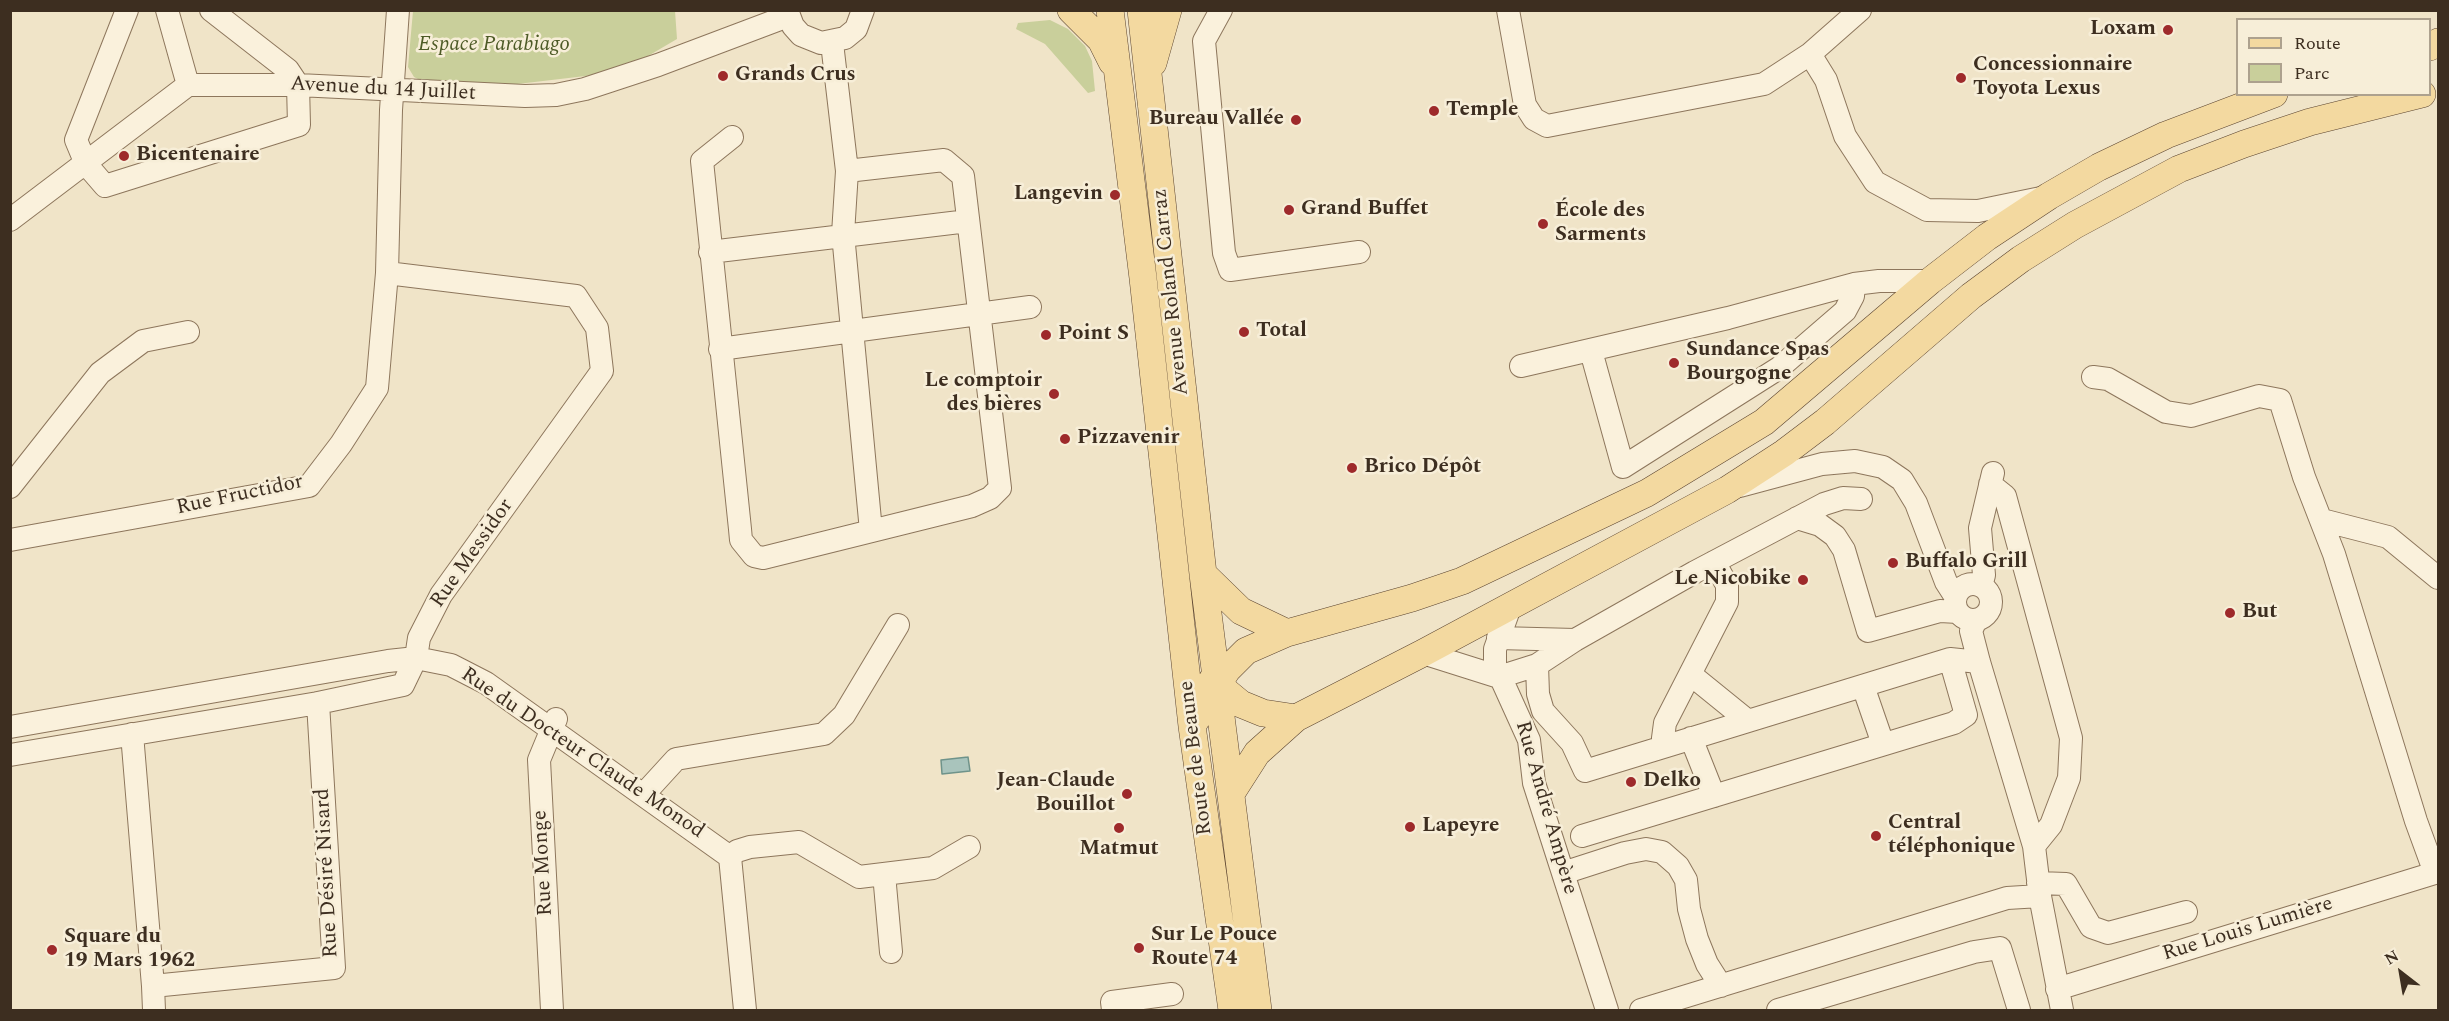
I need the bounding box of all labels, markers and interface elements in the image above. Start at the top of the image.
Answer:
place label: Loxam [2090,17,2156,43]
legend [2236,18,2431,96]
marker: Loxam [2161,23,2175,37]
text: Route [2294,30,2341,57]
park label: Espace Parabiago [418,33,570,59]
place label: Concessionnaire Toyota Lexus [1973,53,2133,103]
text: Parc [2294,60,2330,87]
place label: Grands Crus [735,63,856,89]
marker: Grands Crus [716,69,730,83]
marker: Concessionnaire Toyota Lexus [1954,71,1968,85]
street label: Avenue du 14 Juillet [290,73,476,107]
place label: Temple [1446,98,1519,124]
marker: Temple [1427,104,1441,118]
place label: Bureau Vallée [1149,107,1284,133]
marker: Bureau Vallée [1289,113,1303,127]
place label: Bicentenaire [136,143,260,169]
marker: Bicentenaire [117,149,131,163]
place label: Langevin [1014,182,1103,208]
street label: Avenue Roland Carraz [1149,187,1195,397]
marker: Langevin [1108,188,1122,202]
place label: Grand Buffet [1301,197,1428,223]
place label: École des Sarments [1555,199,1647,249]
marker: Grand Buffet [1282,203,1296,217]
marker: École des Sarments [1536,217,1550,231]
place label: Total [1256,319,1307,345]
place label: Point S [1058,322,1129,348]
marker: Total [1237,325,1251,339]
marker: Point S [1039,328,1053,342]
place label: Sundance Spas Bourgogne [1686,338,1830,388]
marker: Sundance Spas Bourgogne [1667,356,1681,370]
place label: Le comptoir des bières [925,369,1042,419]
marker: Le comptoir des bières [1047,387,1061,401]
place label: Pizzavenir [1077,426,1179,452]
marker: Pizzavenir [1058,432,1072,446]
place label: Brico Dépôt [1364,455,1481,481]
marker: Brico Dépôt [1345,461,1359,475]
street label: Rue Fructidor [174,470,306,522]
street label: Rue Messidor [426,495,520,613]
place label: Buffalo Grill [1905,550,2028,576]
marker: Buffalo Grill [1886,556,1900,570]
place label: Le Nicobike [1674,567,1791,593]
marker: Le Nicobike [1796,573,1810,587]
place label: But [2242,600,2277,626]
marker: But [2223,606,2237,620]
street label: Rue du Docteur Claude Monod [456,663,708,845]
street label: Route de Beaune [1175,679,1219,837]
street label: Rue André Ampère [1508,718,1582,898]
place label: Jean-Claude Bouillot [996,769,1115,819]
place label: Delko [1643,769,1701,795]
marker: Delko [1624,775,1638,789]
marker: Jean-Claude Bouillot [1120,787,1134,801]
street label: Rue Désiré Nisard [311,788,345,958]
street label: Rue Monge [529,809,559,917]
place label: Central téléphonique [1888,811,2015,861]
place label: Lapeyre [1422,814,1499,840]
marker: Lapeyre [1403,820,1417,834]
marker: Matmut [1112,821,1126,835]
marker: Central téléphonique [1869,829,1883,843]
place label: Matmut [1079,837,1159,863]
street label: Rue Louis Lumière [2160,892,2336,968]
place label: Sur Le Pouce Route 74 [1151,923,1277,973]
place label: Square du 19 Mars 1962 [64,925,195,975]
marker: Sur Le Pouce Route 74 [1132,941,1146,955]
marker: Square du 19 Mars 1962 [45,943,59,957]
north arrow [2371,943,2431,1003]
text: N [2380,944,2404,971]

